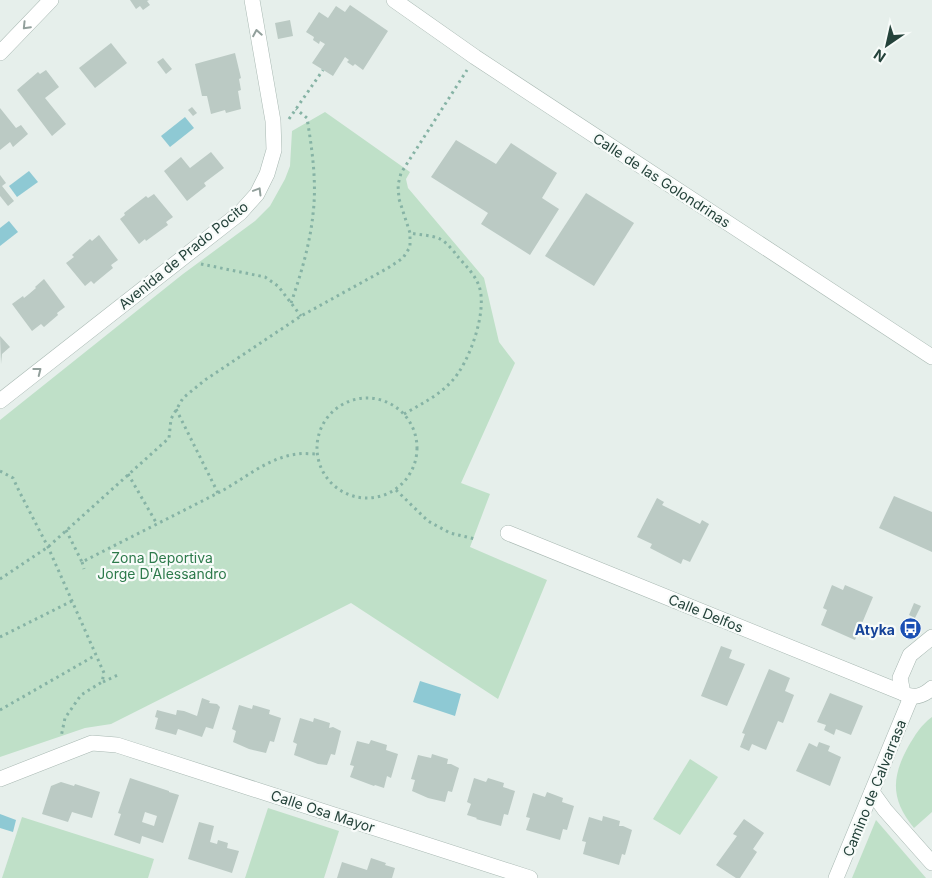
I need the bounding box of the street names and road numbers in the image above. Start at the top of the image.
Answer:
street label: Calle de las Golondrinas [590,129,734,231]
street label: Avenida de Prado Pocito [115,198,251,312]
street label: Calle Delfos [666,590,746,636]
street label: Camino de Calvarrasa [839,717,909,859]
street label: Calle Osa Mayor [269,786,377,836]

